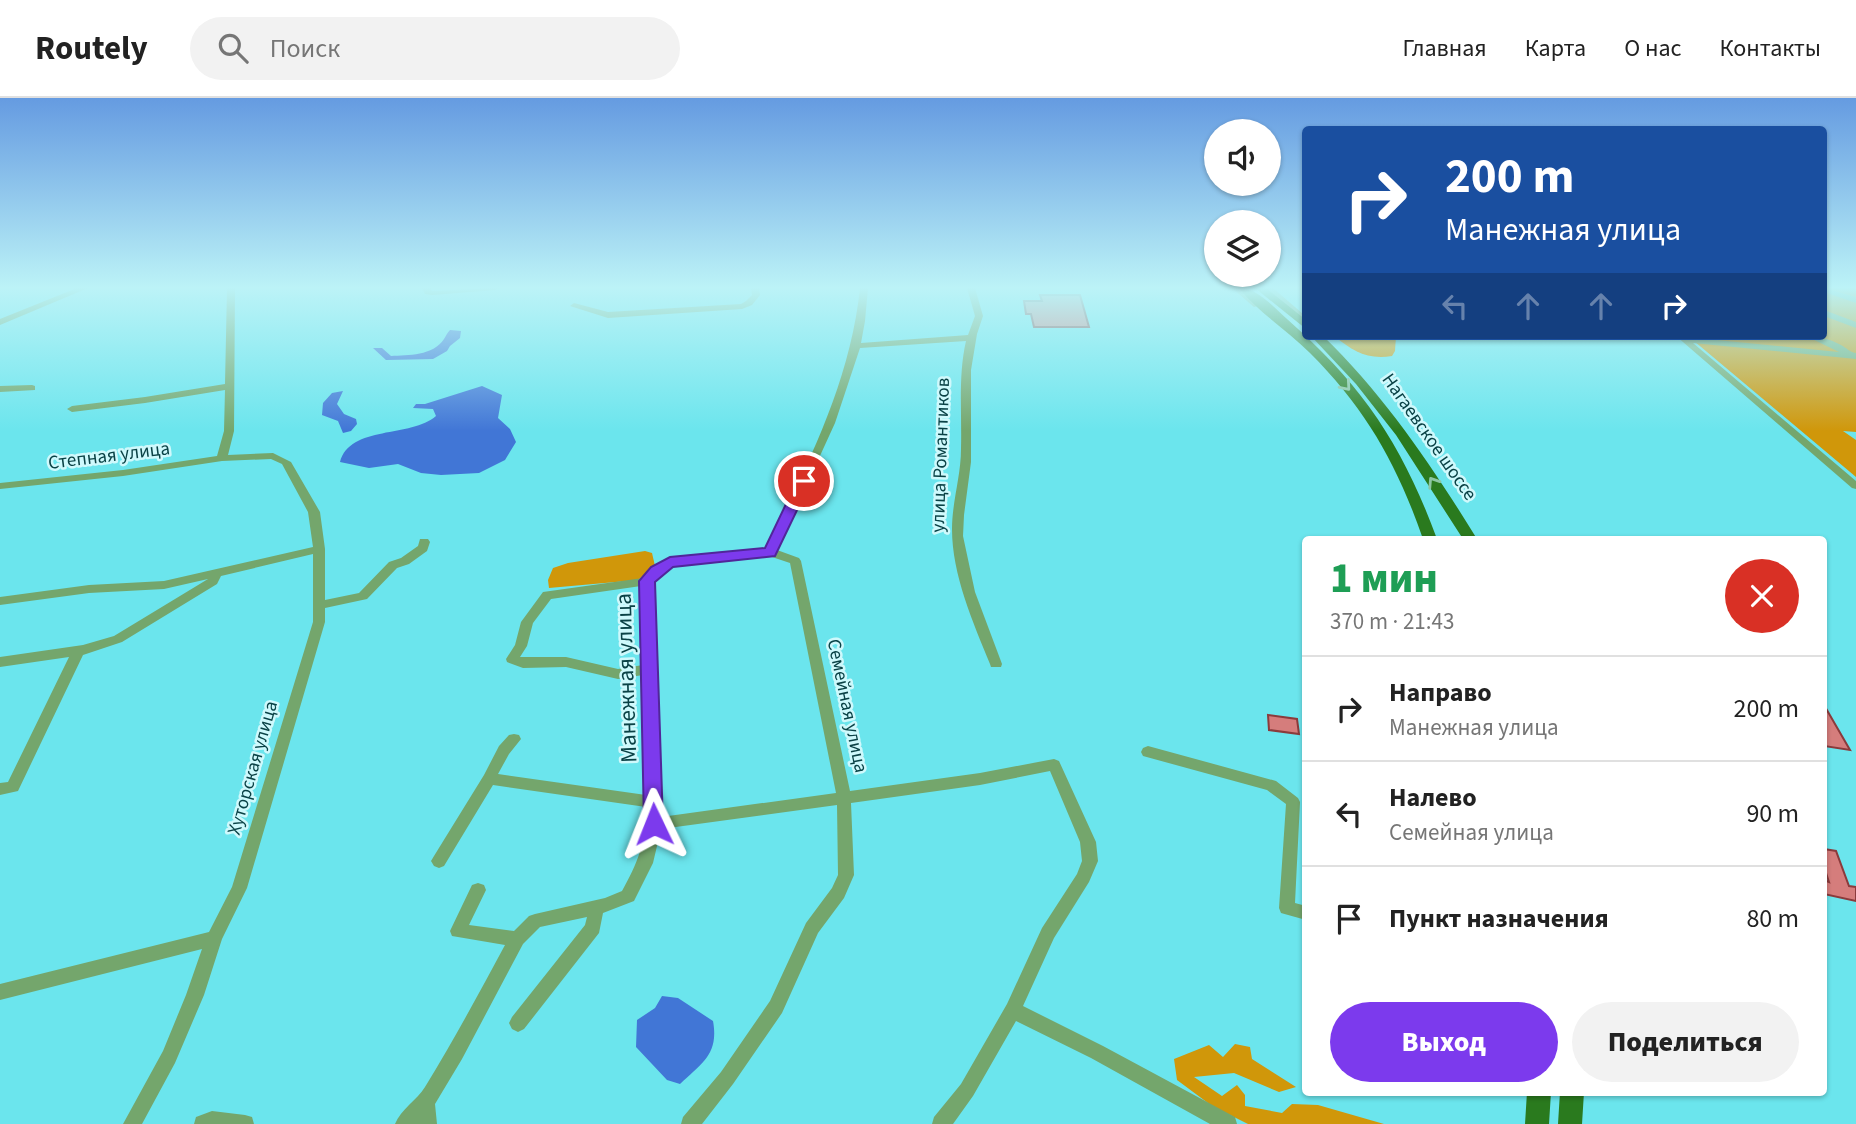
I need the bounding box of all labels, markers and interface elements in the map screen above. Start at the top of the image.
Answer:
search box [190,17,680,80]
text: Routely [35,25,148,72]
icon: search [214,29,252,67]
text: Поиск [270,30,340,67]
text: Главная [1402,31,1487,66]
text: Карта [1525,31,1586,66]
text: О нас [1624,31,1681,66]
text: Контакты [1719,31,1821,66]
map controls [1204,119,1281,287]
button: sound [1204,119,1281,196]
text: 200 m [1445,142,1574,212]
icon: right [1330,154,1421,245]
text: Манежная улица [1445,207,1681,253]
button: layers [1204,210,1281,287]
icon: left [1436,287,1474,325]
icon: ahead [1509,287,1547,325]
icon: ahead [1582,287,1620,325]
icon: right [1655,287,1693,325]
street label: Нагаевское шоссе [1375,368,1483,506]
street label: улица Романтиков [925,377,957,533]
one-way arrow [1338,377,1350,390]
street label: Степная улица [47,435,171,477]
pin [774,451,834,511]
icon: arrive [785,462,823,500]
one-way arrow [1428,476,1441,489]
text: 1 мин [1330,549,1438,609]
button: close [1725,559,1799,633]
street label: Манежная улица [607,593,645,763]
text: 370 m · 21:43 [1330,605,1454,638]
street label: Семейная улица [820,637,874,775]
text: Направо [1389,674,1492,711]
icon: right [1330,690,1368,728]
text: 200 m [1733,690,1799,727]
street label: Хуторская улица [221,698,285,838]
text: Манежная улица [1389,711,1559,744]
text: Налево [1389,779,1477,816]
position arrow [617,787,691,861]
icon: left [1330,795,1368,833]
text: 90 m [1746,795,1799,832]
text: Семейная улица [1389,816,1554,849]
icon: arrive [1330,900,1368,938]
text: Пункт назначения [1389,900,1609,937]
text: 80 m [1746,900,1799,937]
button: Выход [1330,1002,1558,1082]
button: Поделиться [1572,1002,1799,1082]

